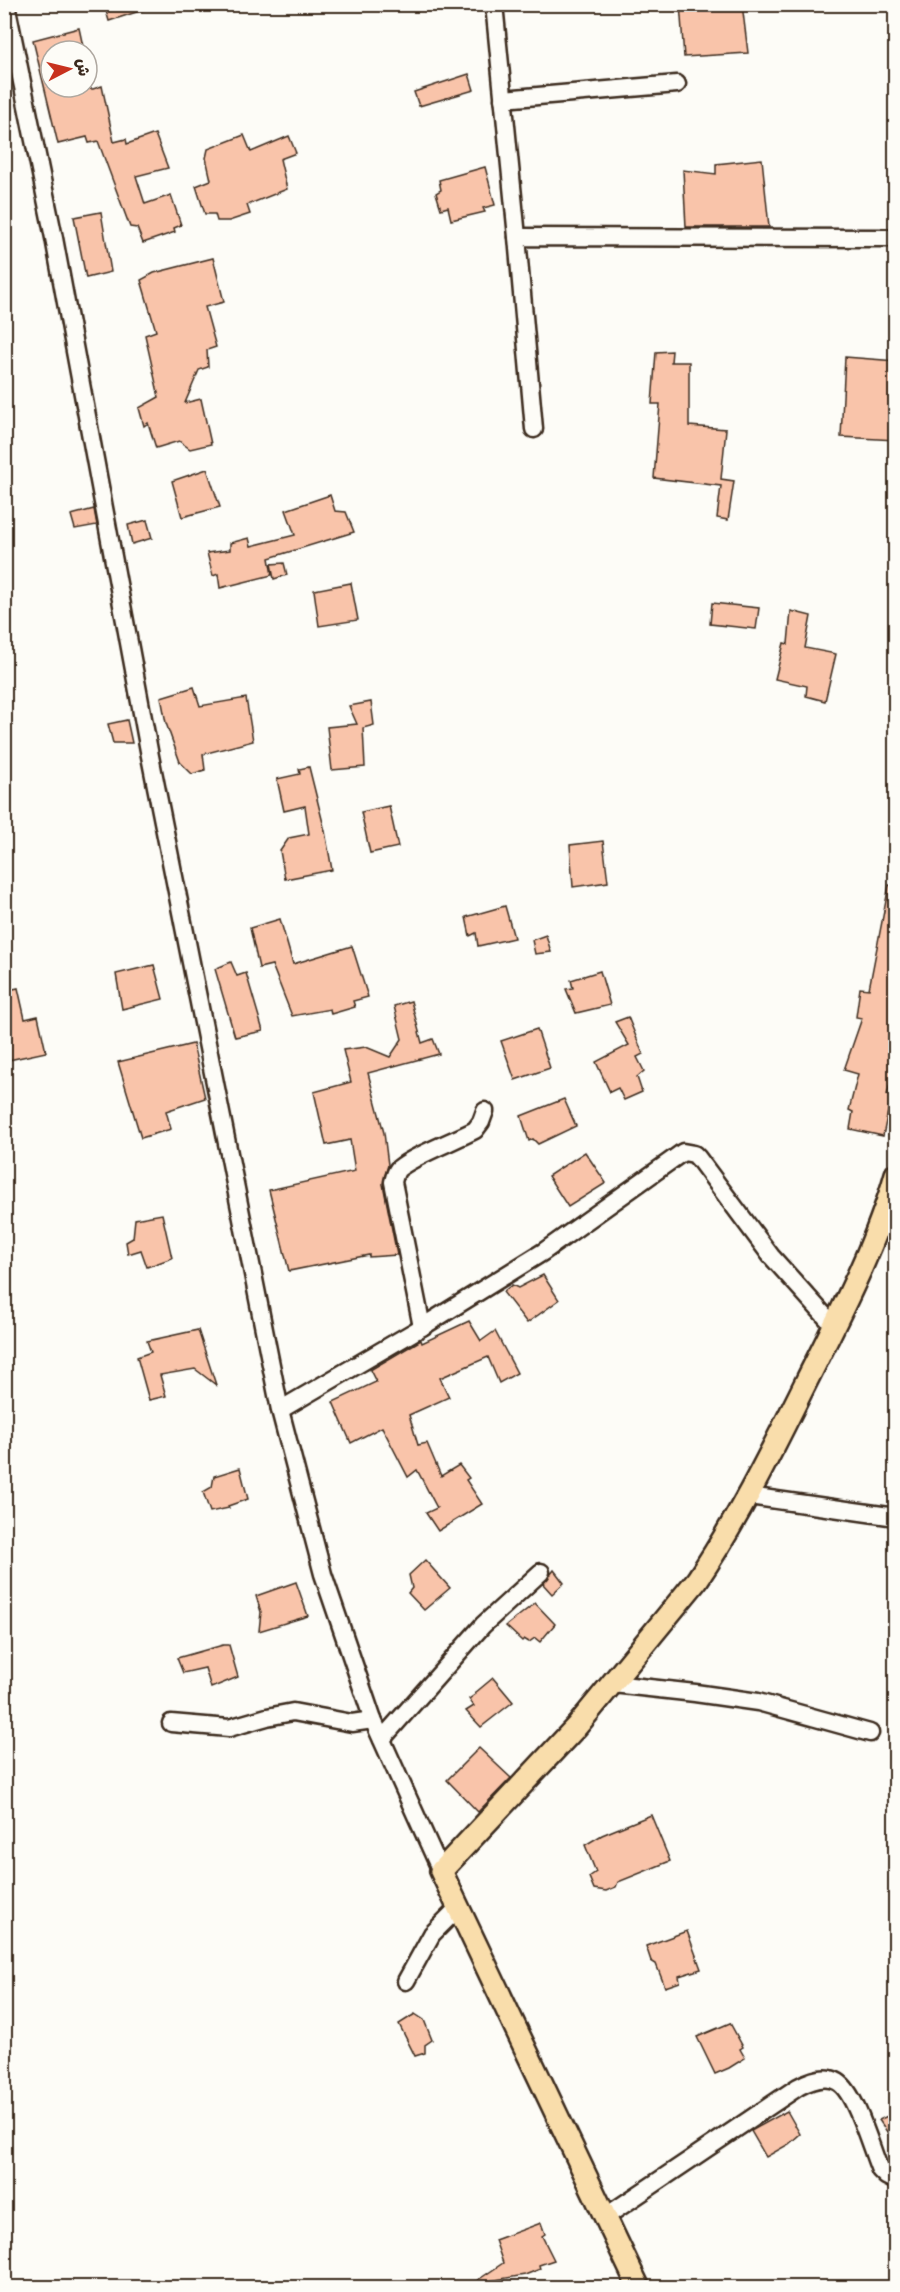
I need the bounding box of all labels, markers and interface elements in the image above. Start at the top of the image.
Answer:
north arrow [39,39,99,99]
text: ش [69,57,94,78]

